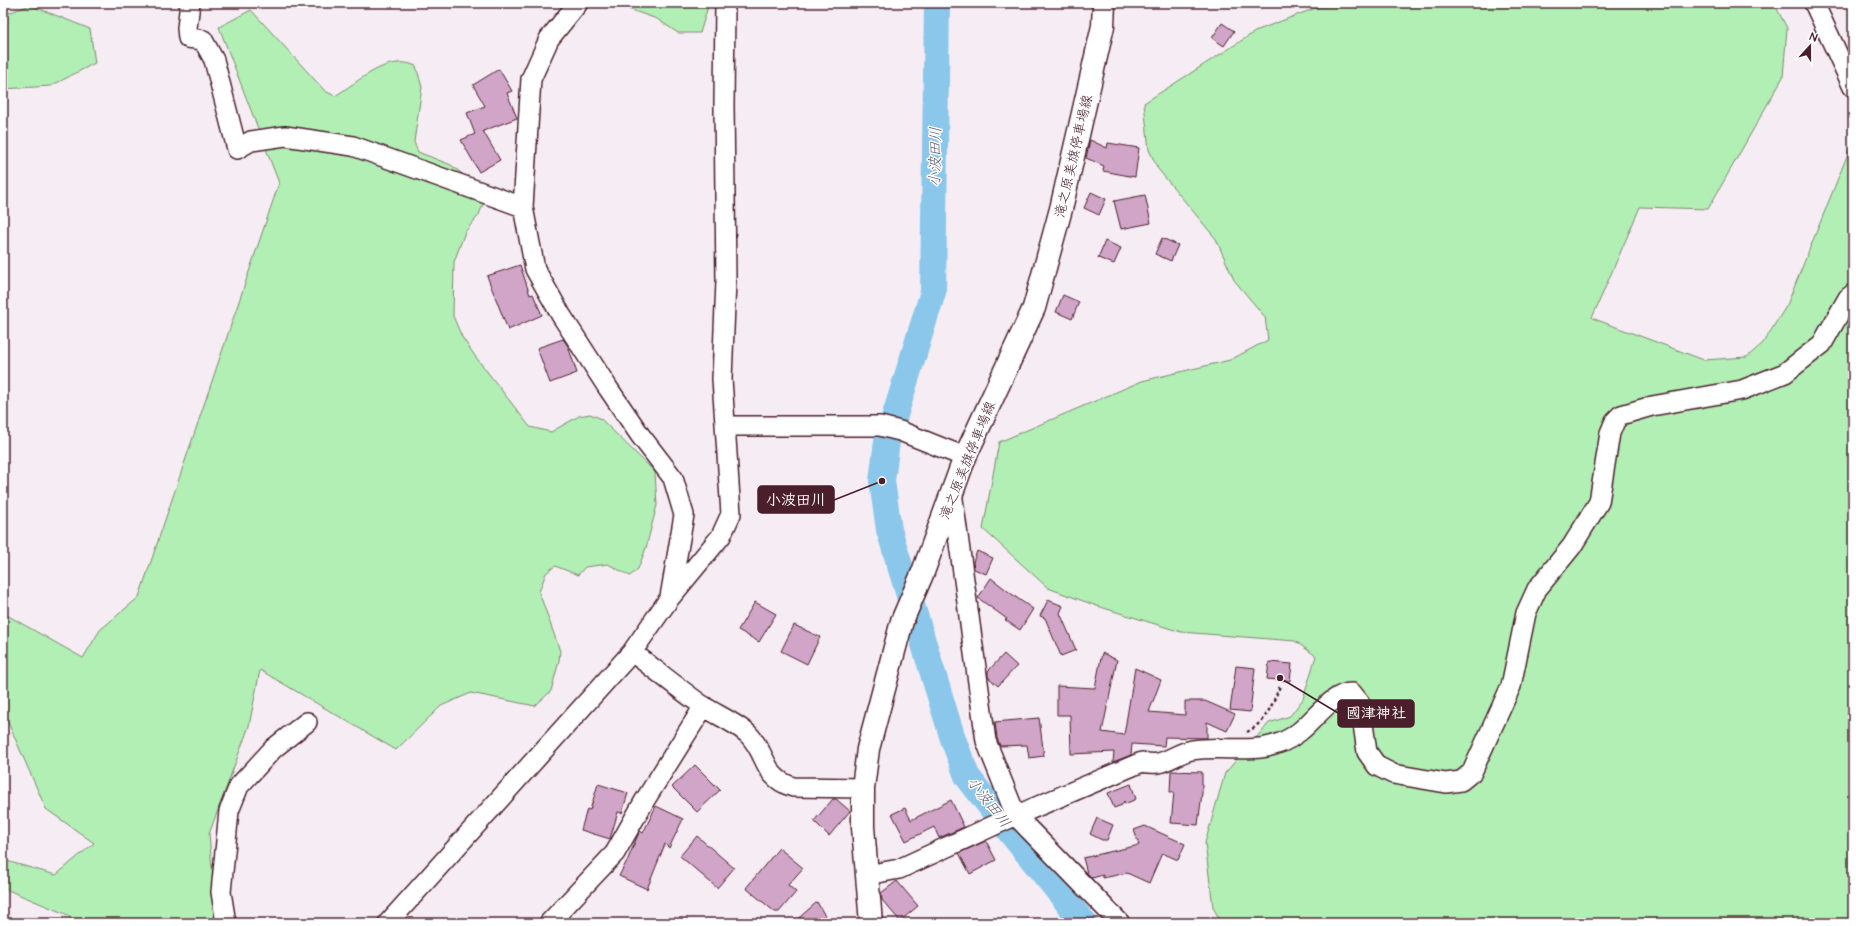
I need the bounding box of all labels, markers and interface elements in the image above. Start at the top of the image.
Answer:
north arrow [1790,26,1830,66]
text: N [1807,29,1819,45]
street label: 滝之原美旗停車場線 [1050,93,1098,220]
water label: 小波田川 [924,127,947,187]
street label: 滝之原美旗停車場線 [935,398,1001,523]
callout: 小波田川 [758,486,834,513]
text: 小波田川 [766,490,826,511]
callout: 國津神社 [1338,700,1414,727]
text: 國津神社 [1346,703,1406,724]
water label: 小波田川 [962,772,1015,832]

